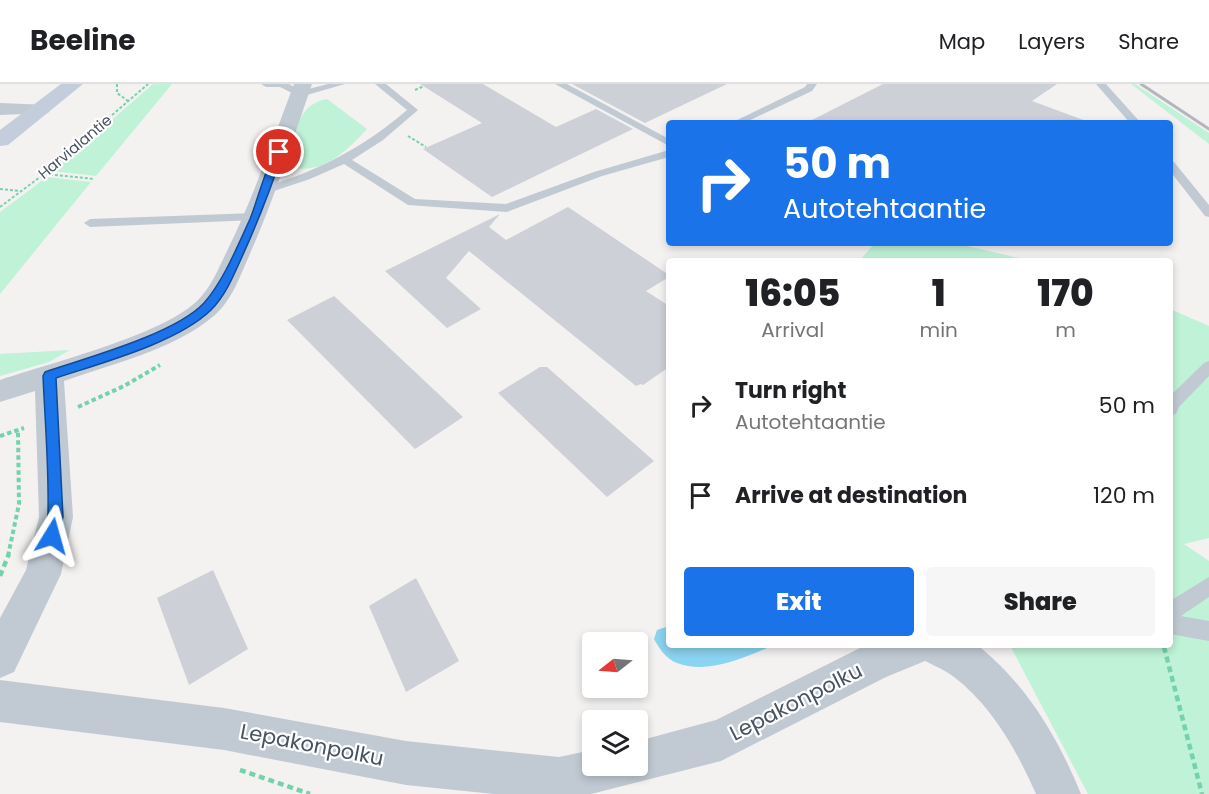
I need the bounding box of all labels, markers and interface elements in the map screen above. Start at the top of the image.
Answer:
text: Beeline [30,21,136,60]
text: Map [939,27,985,56]
text: Layers [1018,27,1085,56]
text: Share [1118,27,1179,56]
street label: Harvialantie [33,110,116,184]
pin [253,126,304,177]
text: 50 m [783,134,891,193]
icon: arrive [262,135,295,168]
icon: right [684,144,762,222]
text: Autotehtaantie [783,190,986,227]
text: 16:05 [745,268,840,319]
text: 1 [932,268,946,319]
text: 170 [1037,268,1094,319]
text: Arrival [761,316,824,344]
text: min [920,316,958,344]
text: m [1055,316,1076,344]
text: Turn right [735,375,846,406]
icon: right [684,389,717,422]
text: 50 m [1099,390,1155,421]
text: Autotehtaantie [735,408,886,436]
icon: arrive [684,479,717,512]
text: Arrive at destination [735,480,967,511]
text: 120 m [1093,480,1155,511]
position arrow [20,504,84,568]
button: Exit [684,567,914,636]
button: Share [926,567,1155,636]
north arrow [582,632,648,698]
map controls [582,632,648,776]
street label: Lepakonpolku [724,656,867,747]
button: layers [582,710,648,776]
street label: Lepakonpolku [238,716,386,773]

